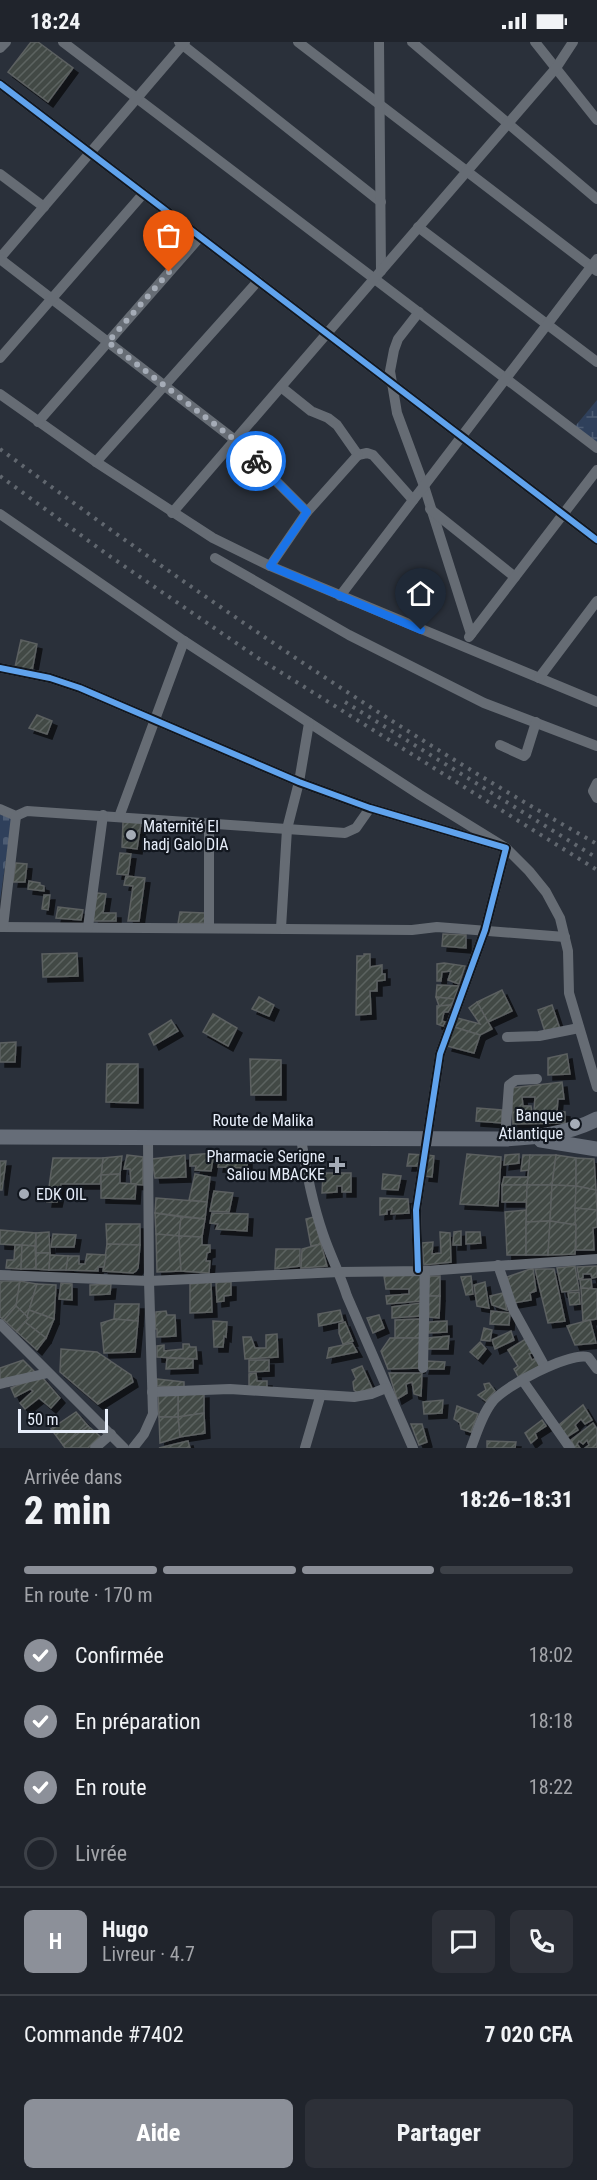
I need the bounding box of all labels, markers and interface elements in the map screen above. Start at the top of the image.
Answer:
text: 18:24 [30,9,81,34]
pin [143,210,194,272]
icon: bag [152,219,185,252]
courier [226,431,286,491]
icon: bike [240,445,273,478]
pin [395,568,446,630]
icon: home [404,577,437,610]
place label: Maternité El hadj Galo DIA [143,817,229,854]
marker: Maternité El hadj Galo DIA [124,828,138,842]
place label: Banque Atlantique [498,1106,563,1143]
street label: Route de Malika [212,1111,314,1130]
marker: Banque Atlantique [568,1117,582,1131]
place label: Pharmacie Serigne Saliou MBACKE [206,1147,325,1184]
marker: Pharmacie Serigne Saliou MBACKE [330,1158,344,1172]
place label: EDK OIL [36,1185,87,1204]
marker: EDK OIL [17,1187,31,1201]
scale bar [18,1406,108,1434]
text: 50 m [27,1410,59,1429]
text: Arrivée dans [24,1465,122,1489]
text: 18:26–18:31 [459,1487,573,1512]
text: 2 min [24,1488,111,1534]
text: En route · 170 m [24,1583,152,1607]
icon: check [24,1639,57,1672]
text: Confirmée [75,1643,164,1668]
text: 18:02 [529,1643,573,1667]
icon: check [24,1705,57,1738]
text: En préparation [75,1709,201,1734]
text: 18:18 [529,1709,573,1733]
icon: check [24,1771,57,1804]
text: En route [75,1775,147,1800]
text: 18:22 [529,1775,573,1799]
text: Livrée [75,1841,127,1866]
button: chat [432,1910,495,1973]
button: phone [510,1910,573,1973]
text: Hugo [102,1917,148,1942]
text: H [49,1929,62,1954]
text: Livreur · 4.7 [102,1942,195,1966]
text: Commande #7402 [24,2022,184,2047]
text: 7 020 CFA [484,2022,573,2047]
button: Aide [24,2099,293,2168]
button: Partager [305,2099,573,2168]

